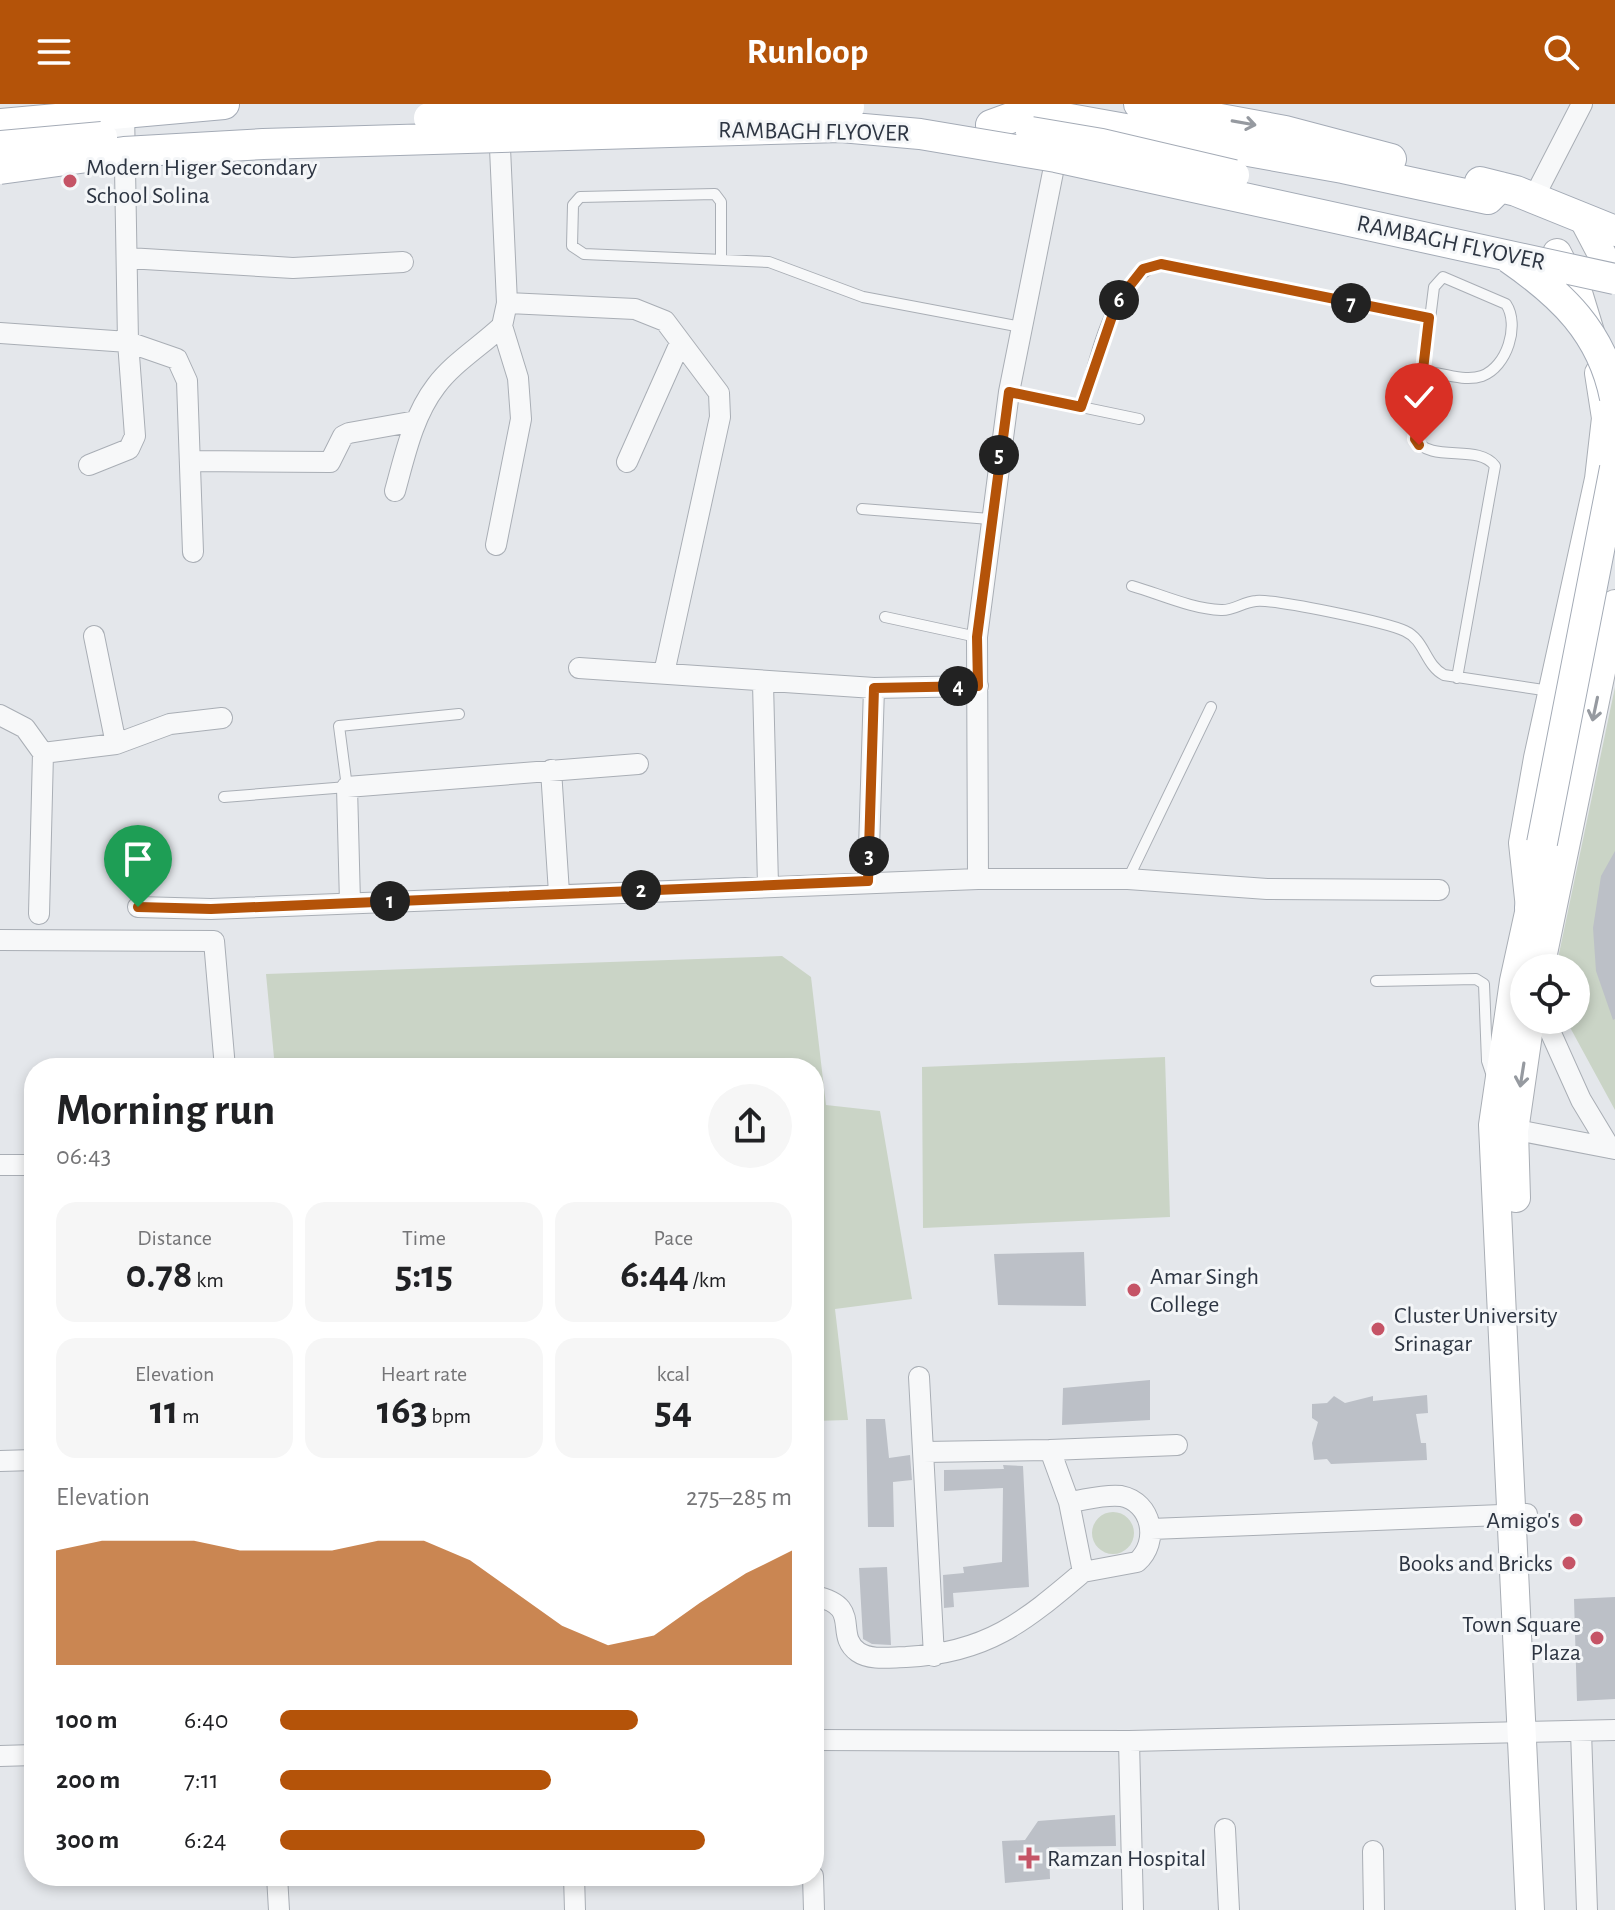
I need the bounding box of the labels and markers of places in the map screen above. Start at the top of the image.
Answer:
place label: Modern Higer Secondary School Solina [86,156,317,208]
marker: Modern Higer Secondary School Solina [61,172,79,190]
pin: 6 [1099,280,1139,320]
pin: 7 [1331,283,1371,323]
pin [1385,363,1453,445]
pin: 5 [979,435,1019,475]
pin: 4 [938,666,978,706]
pin [104,825,172,907]
pin: 3 [849,836,889,876]
pin: 2 [621,870,661,910]
pin: 1 [370,881,410,921]
place label: Amar Singh College [1150,1265,1259,1317]
marker: Amar Singh College [1125,1281,1143,1299]
place label: Cluster University Srinagar [1394,1304,1558,1356]
marker: Cluster University Srinagar [1369,1320,1387,1338]
place label: Amigo's [1486,1509,1560,1533]
marker: Amigo's [1567,1511,1585,1529]
place label: Books and Bricks [1398,1552,1553,1576]
marker: Books and Bricks [1560,1554,1578,1572]
place label: Town Square Plaza [1462,1613,1581,1665]
marker: Town Square Plaza [1588,1629,1606,1647]
marker: Ramzan Hospital [1018,1847,1040,1869]
place label: Ramzan Hospital [1047,1847,1206,1871]

